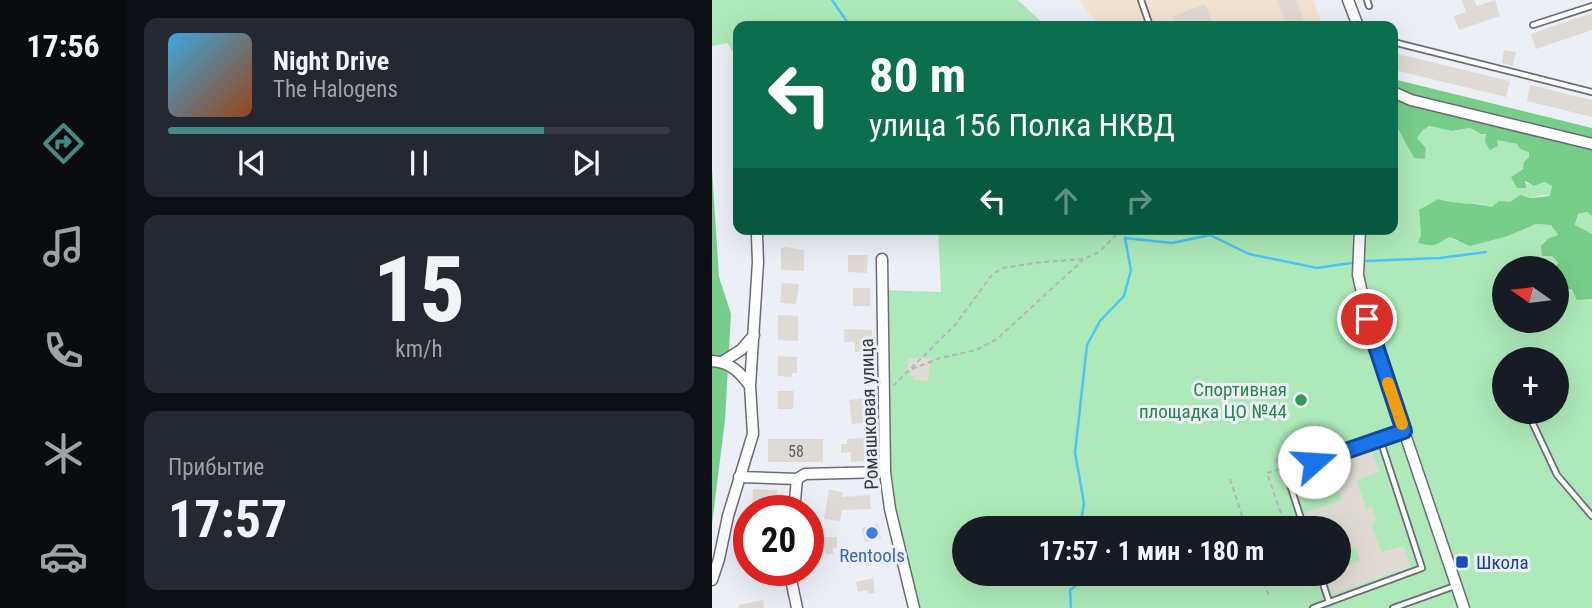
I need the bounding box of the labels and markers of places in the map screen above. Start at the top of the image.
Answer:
pin [1337,289,1397,349]
place label: Спортивная площадка ЦО №44 [1139,378,1287,423]
marker: Спортивная площадка ЦО №44 [1293,392,1309,408]
marker: Rentools [864,525,880,541]
place label: Rentools [839,544,905,567]
place label: Школа [1476,551,1529,574]
marker: Школа [1454,554,1470,570]

